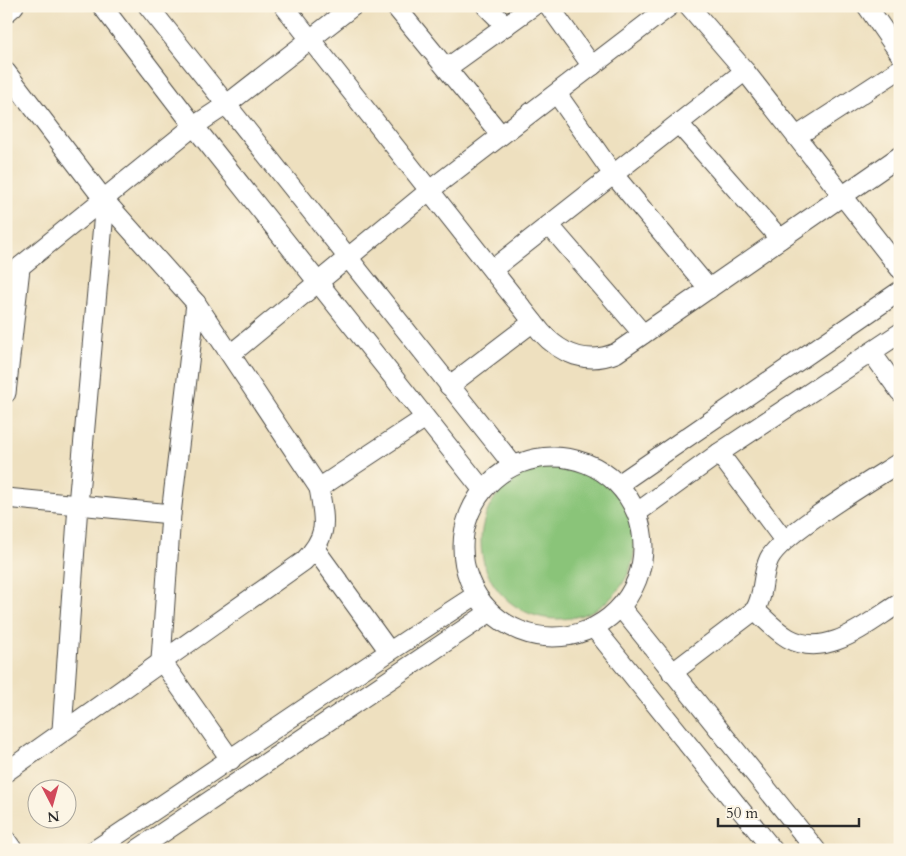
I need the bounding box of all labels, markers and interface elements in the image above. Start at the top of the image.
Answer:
north arrow [28,778,78,828]
scale bar [718,796,860,828]
text: 50 m [726,803,758,823]
text: N [46,806,60,827]

